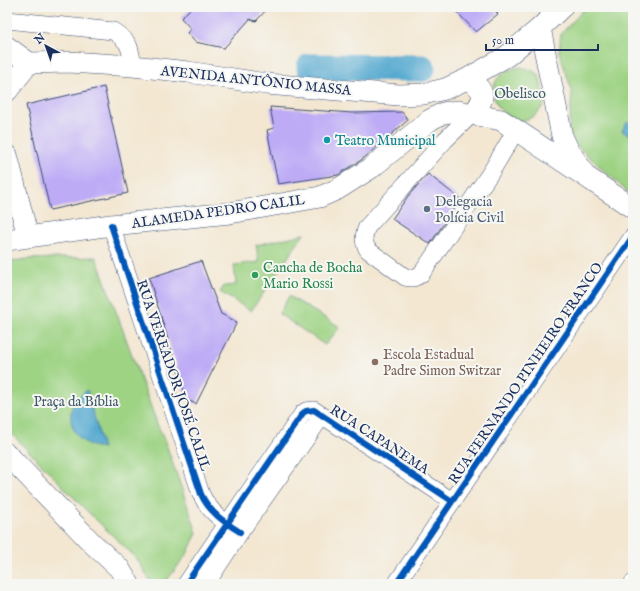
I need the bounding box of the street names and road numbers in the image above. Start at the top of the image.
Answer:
street label: AVENIDA ANTÔNIO MASSA [159,61,353,100]
street label: ALAMEDA PEDRO CALIL [130,191,306,233]
street label: RUA FERNANDO PINHEIRO FRANCO [445,259,607,488]
street label: RUA VEREADOR JOSÉ CALIL [132,277,215,473]
street label: RUA CAPANEMA [326,401,433,479]

